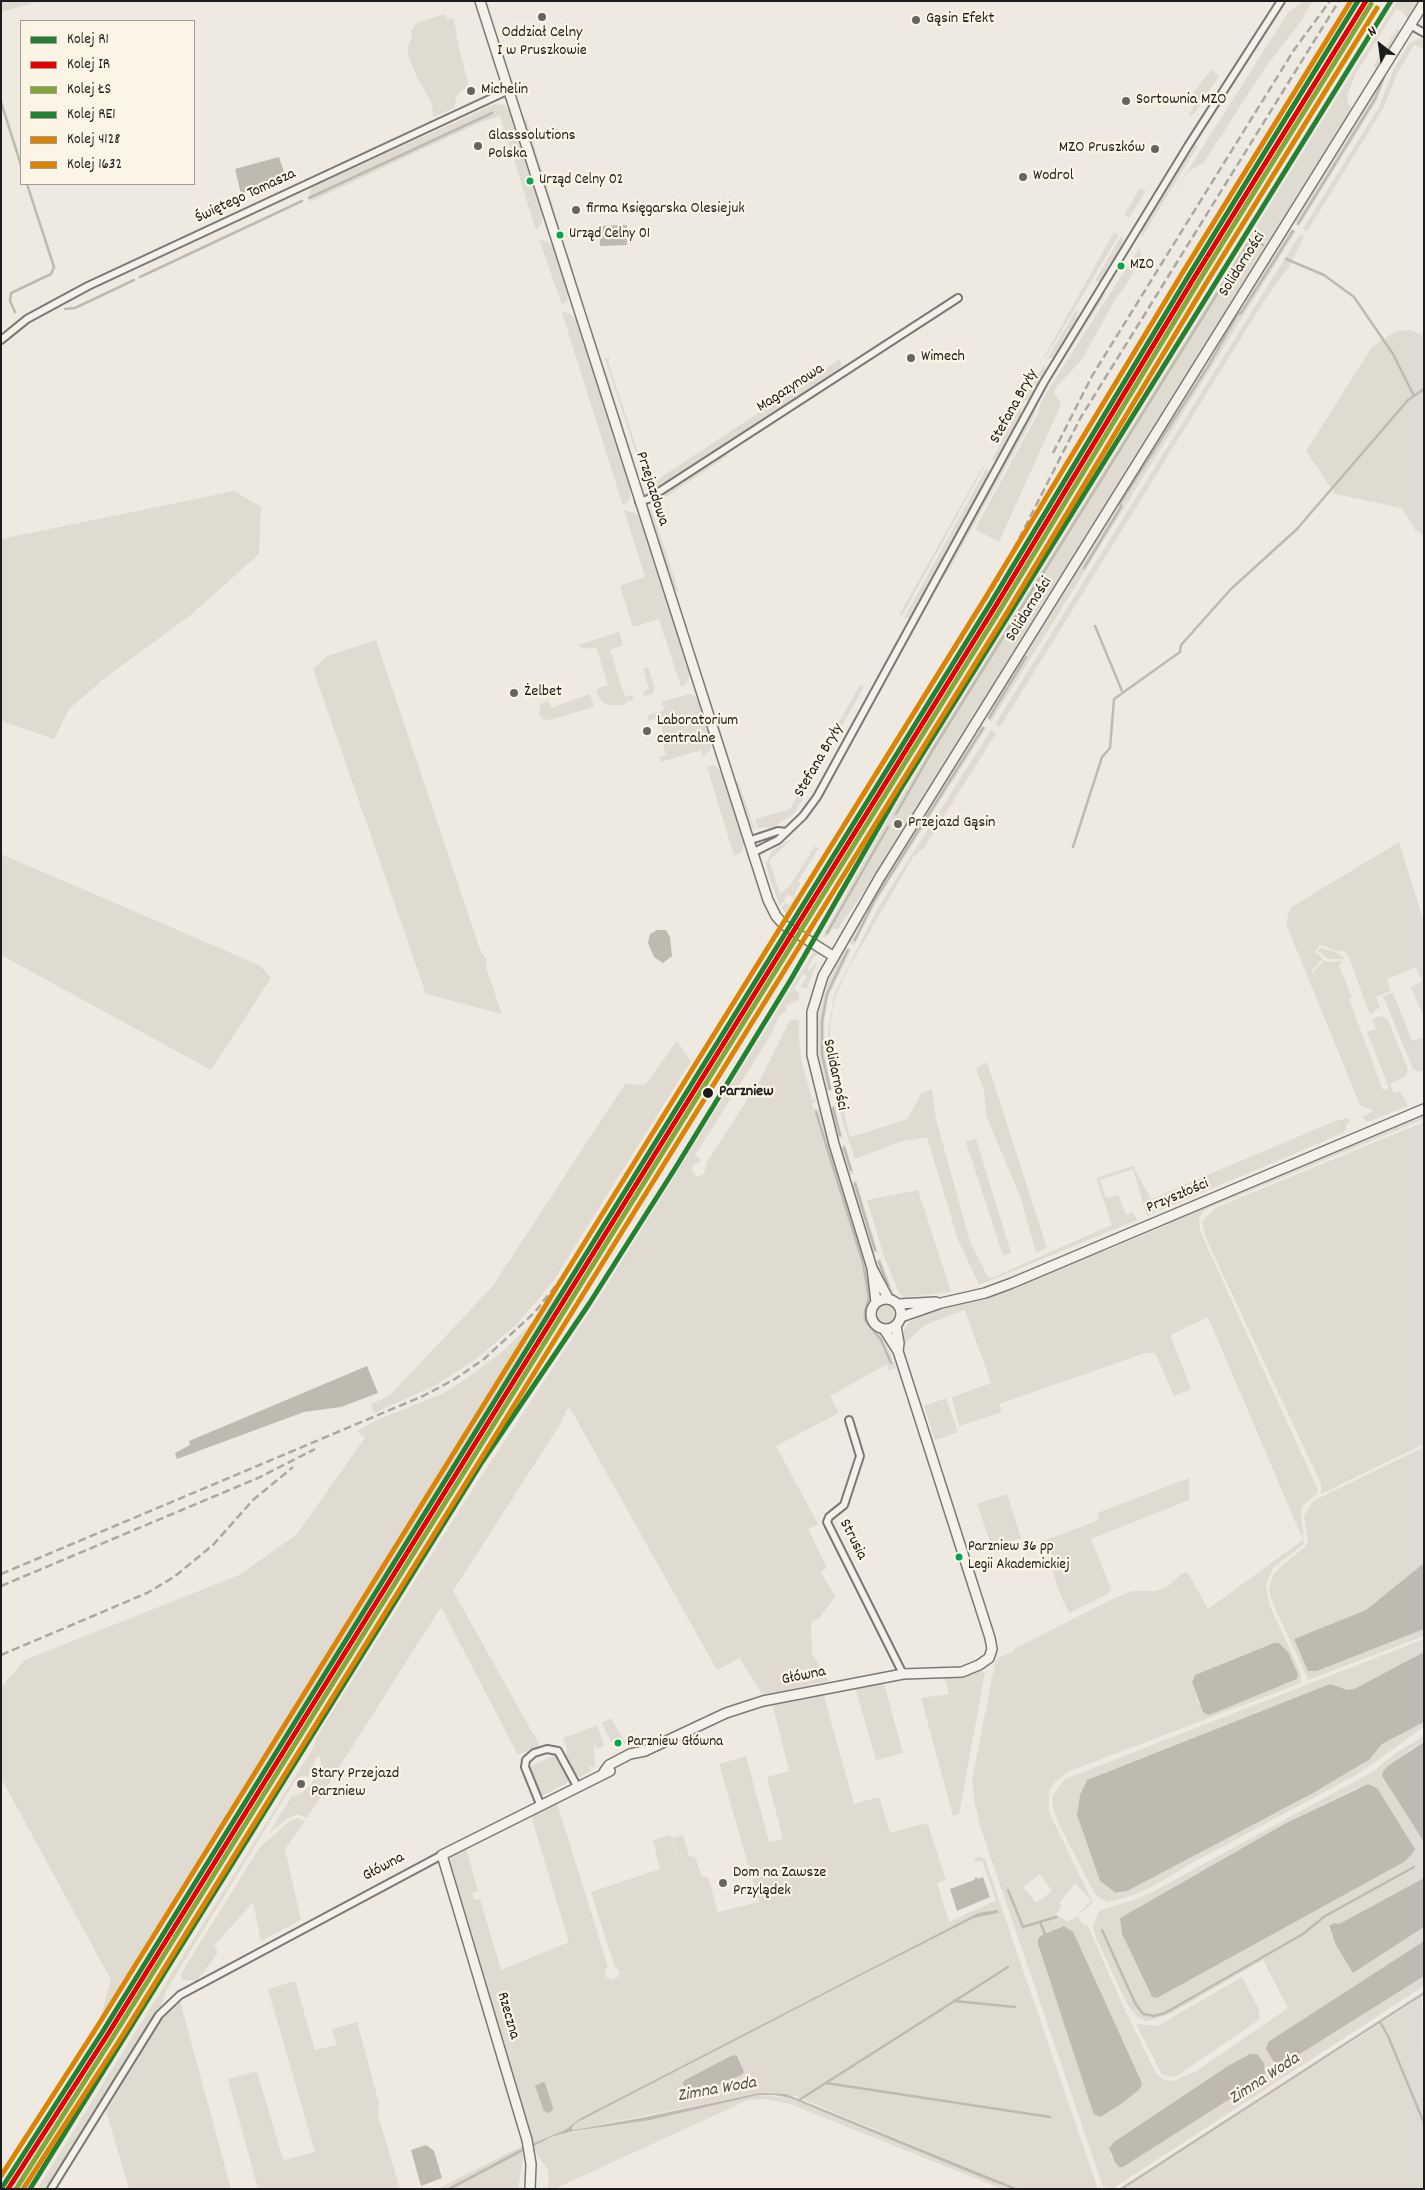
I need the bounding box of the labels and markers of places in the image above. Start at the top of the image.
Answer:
place label: Gąsin Efekt [926,10,994,30]
marker: Oddział Celny I w Pruszkowie [536,11,548,23]
marker: Gąsin Efekt [910,14,922,26]
place label: Oddział Celny I w Pruszkowie [497,24,587,62]
place label: Michelin [481,81,528,101]
marker: Michelin [465,85,477,97]
place label: Sortownia MZO [1136,91,1227,111]
marker: Sortownia MZO [1120,95,1132,107]
place label: Glasssolutions Polska [488,127,576,165]
place label: MZO Pruszków [1059,139,1145,159]
marker: Glasssolutions Polska [472,140,484,152]
marker: MZO Pruszków [1149,143,1161,155]
place label: Wodrol [1033,167,1074,187]
marker: Wodrol [1017,171,1029,183]
place label: Urząd Celny 02 [539,172,623,190]
marker: Urząd Celny 02 [525,176,535,186]
place label: firma Księgarska Olesiejuk [586,200,745,220]
marker: firma Księgarska Olesiejuk [570,204,582,216]
place label: Urząd Celny 01 [569,226,650,244]
marker: Urząd Celny 01 [555,230,565,240]
place label: MZO [1130,257,1154,275]
marker: MZO [1116,261,1126,271]
place label: Wimech [921,348,965,368]
marker: Wimech [905,352,917,364]
place label: Żelbet [524,683,562,703]
marker: Żelbet [508,687,520,699]
place label: Laboratorium centralne [657,712,738,750]
marker: Laboratorium centralne [641,725,653,737]
place label: Przejazd Gąsin [908,814,995,834]
marker: Przejazd Gąsin [892,818,904,830]
place label: Parzniew [719,1083,773,1103]
marker: Parzniew [701,1086,715,1100]
place label: Parzniew 36 pp Legii Akademickiej [968,1539,1070,1574]
marker: Parzniew 36 pp Legii Akademickiej [954,1552,964,1562]
place label: Parzniew Główna [627,1734,723,1752]
marker: Parzniew Główna [613,1738,623,1748]
place label: Stary Przejazd Parzniew [311,1765,399,1803]
marker: Stary Przejazd Parzniew [295,1778,307,1790]
place label: Dom na Zawsze Przylądek [733,1864,826,1902]
marker: Dom na Zawsze Przylądek [717,1877,729,1889]

